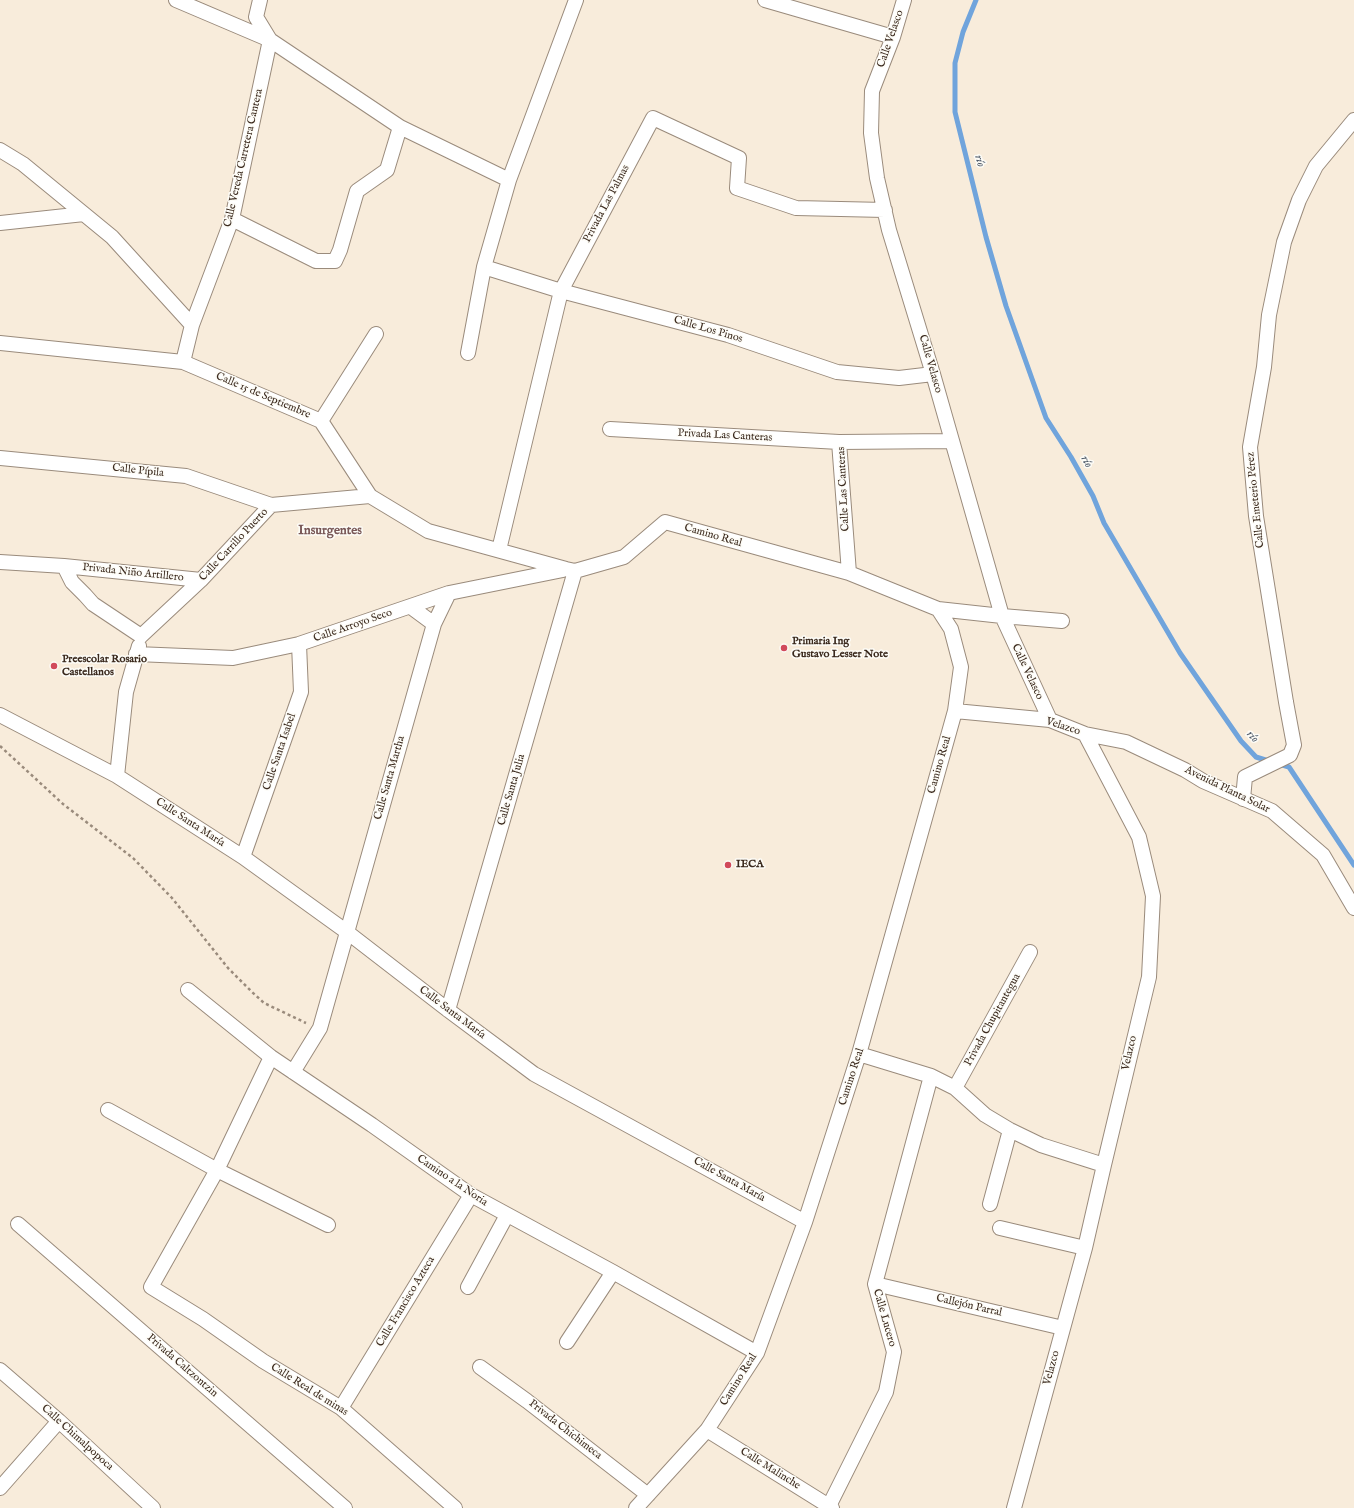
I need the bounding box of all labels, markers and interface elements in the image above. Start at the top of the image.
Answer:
street label: Calle Velasco [875,8,907,70]
street label: Calle Vereda Carretera Cantera [222,88,266,228]
water label: río [971,153,987,169]
street label: Privada Las Palmas [581,163,633,245]
street label: Calle Los Pinos [672,314,744,346]
street label: Calle Velasco [915,333,945,395]
street label: Calle 15 de Septiembre [214,370,312,422]
street label: Privada Las Canteras [677,427,773,445]
street label: Calle Las Canteras [835,446,853,532]
street label: Calle Emeterio Pérez [1244,451,1268,549]
water label: río [1077,453,1095,471]
street label: Calle Pípila [111,462,165,480]
street label: Calle Carrillo Puerto [197,506,271,584]
street label: Camino Real [683,521,743,551]
district label: Insurgentes [298,523,362,539]
street label: Privada Niño Artillero [82,561,184,585]
street label: Calle Arroyo Seco [312,606,394,646]
place label: Primaria Ing Gustavo Lesser Note [792,635,888,661]
street label: Calle Velasco [1008,642,1046,702]
marker: Primaria Ing Gustavo Lesser Note [779,643,789,653]
place label: Preescolar Rosario Castellanos [62,653,147,679]
marker: Preescolar Rosario Castellanos [49,661,59,671]
street label: Calle Santa Isabel [261,712,299,792]
street label: Velazco [1044,715,1082,739]
water label: río [1243,728,1261,746]
street label: Calle Santa Martha [372,735,408,821]
street label: Camino Real [925,735,955,795]
street label: Calle Santa Julia [495,753,529,827]
street label: Avenida Planta Solar [1182,764,1272,816]
street label: Calle Santa María [153,796,227,850]
place label: IECA [736,858,764,872]
marker: IECA [723,860,733,870]
street label: Privada Chupitantegua [962,971,1024,1069]
street label: Calle Santa María [416,984,488,1042]
street label: Velazco [1120,1034,1140,1072]
street label: Camino Real [837,1047,867,1107]
street label: Camino a la Noria [414,1152,490,1210]
street label: Calle Santa María [691,1155,767,1205]
street label: Calle Francisco Azteca [374,1254,438,1350]
street label: Calle Lucero [869,1288,899,1348]
street label: Callejón Parral [935,1292,1003,1320]
street label: Privada Caltzontzin [144,1332,220,1400]
street label: Velazco [1041,1349,1063,1387]
street label: Camino Real [718,1351,760,1409]
street label: Calle Real de minas [268,1361,350,1419]
street label: Privada Chichimeca [526,1397,604,1463]
street label: Calle Chimalpopoca [38,1402,116,1474]
street label: Calle Malinche [737,1445,803,1493]

